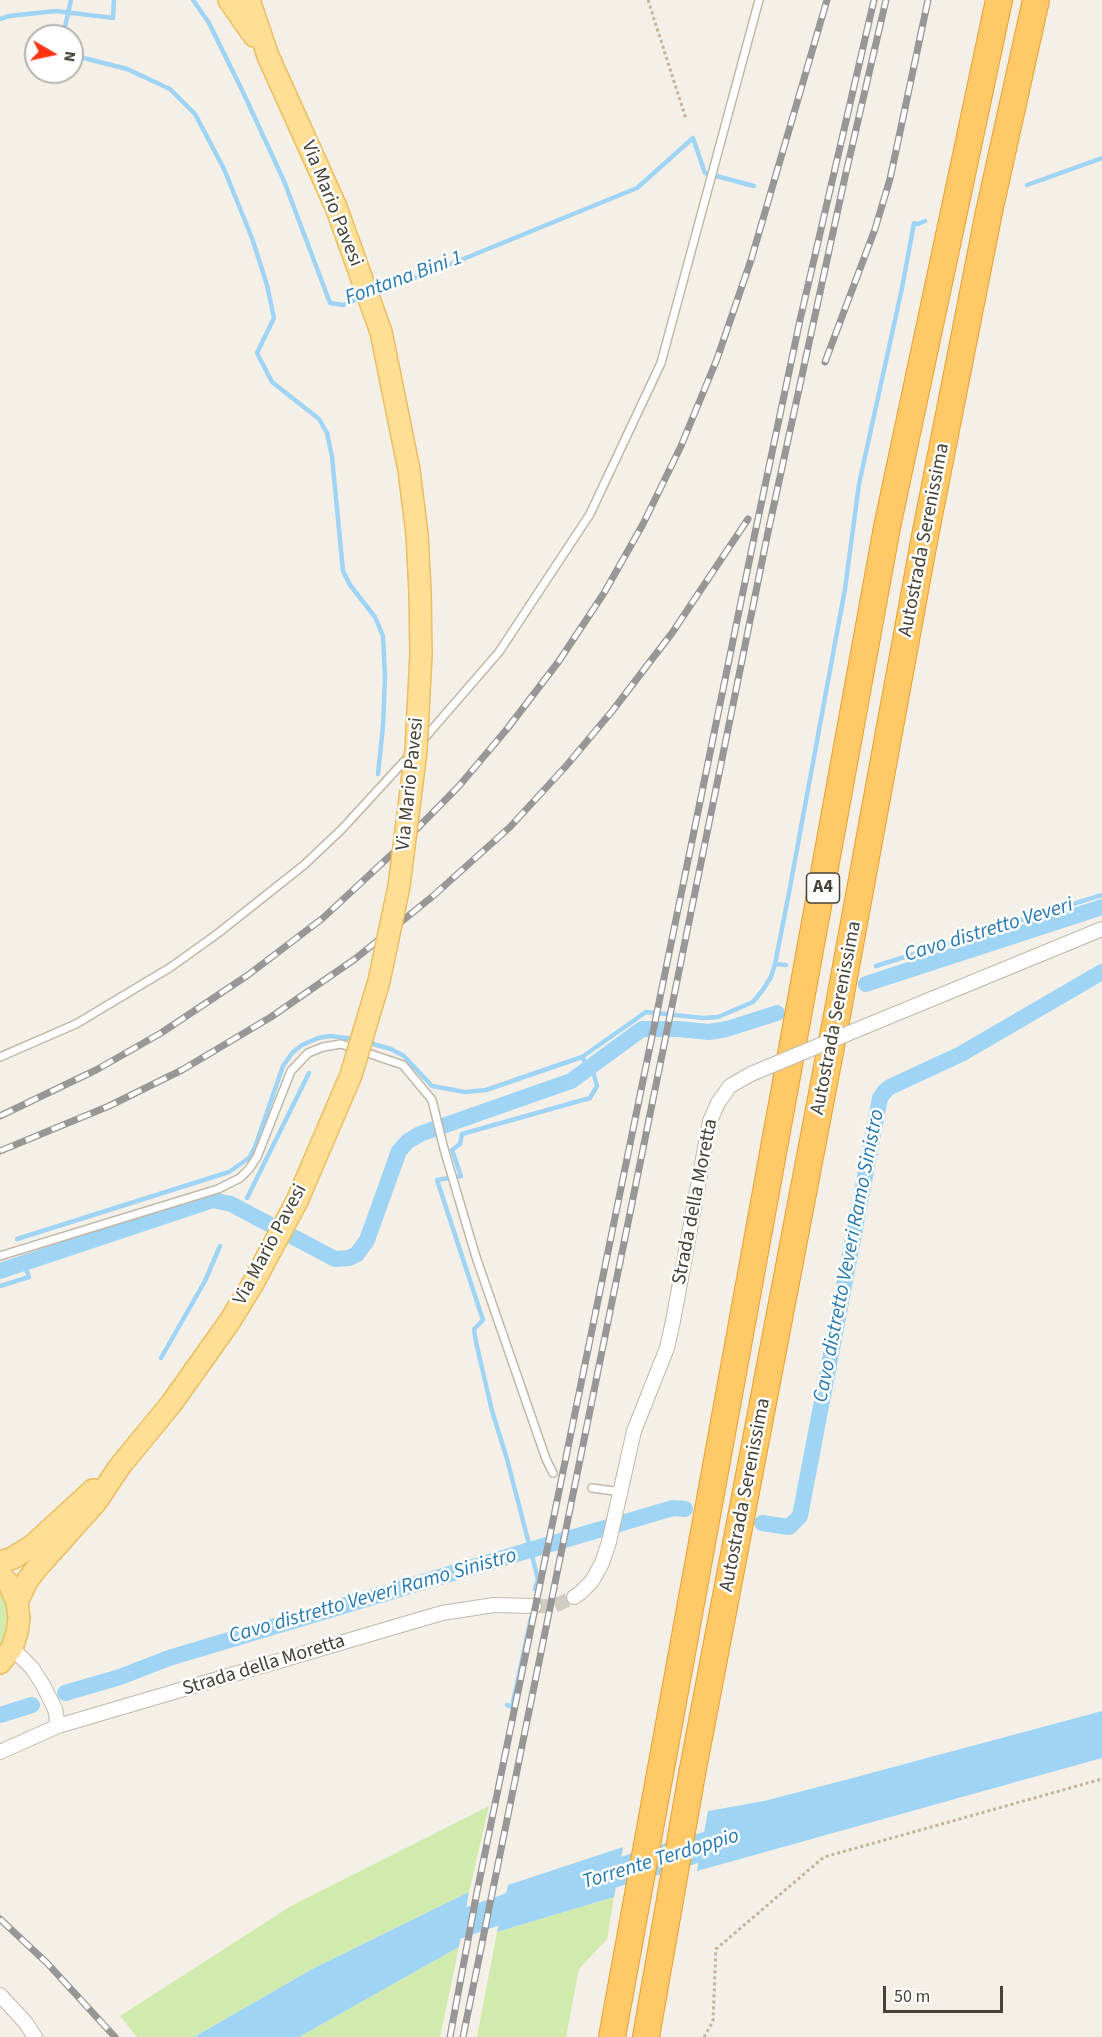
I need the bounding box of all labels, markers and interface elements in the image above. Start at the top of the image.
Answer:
north arrow [24,24,84,84]
text: N [58,50,82,63]
street label: Via Mario Pavesi [295,138,367,270]
water label: Fontana Bini 1 [342,246,466,312]
street label: Autostrada Serenissima [894,441,956,639]
street label: Via Mario Pavesi [392,716,430,852]
road number: A4 [806,873,840,903]
water label: Cavo distretto Veveri [902,893,1076,969]
street label: Autostrada Serenissima [806,919,868,1117]
water label: Cavo distretto Veveri Ramo Sinistro [809,1107,891,1405]
street label: Strada della Moretta [668,1117,724,1287]
street label: Via Mario Pavesi [229,1180,313,1310]
street label: Autostrada Serenissima [715,1396,777,1594]
water label: Cavo distretto Veveri Ramo Sinistro [226,1544,520,1650]
street label: Strada della Moretta [180,1630,348,1702]
water label: Torrente Terdoppio [580,1824,742,1896]
scale bar [886,1974,1006,2012]
text: 50 m [894,1984,930,2009]

